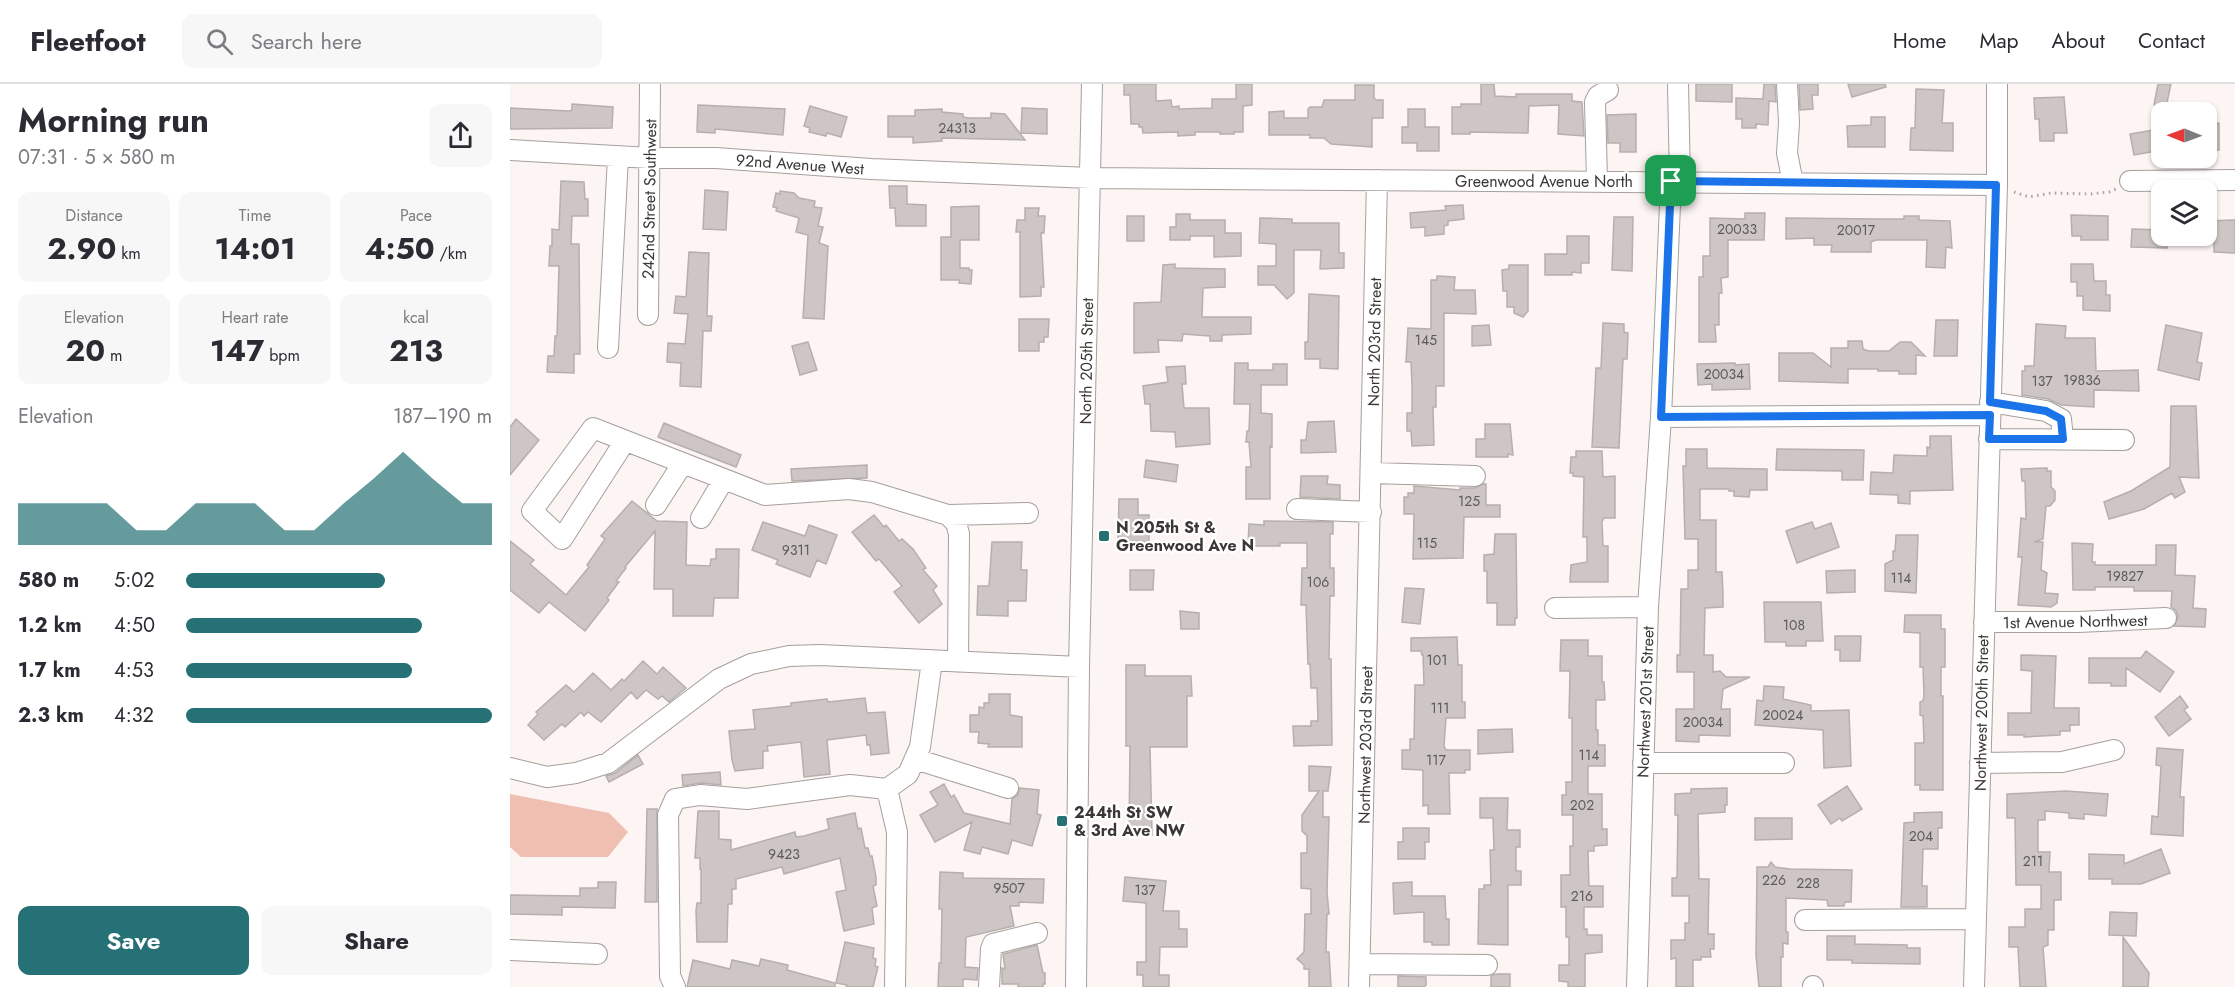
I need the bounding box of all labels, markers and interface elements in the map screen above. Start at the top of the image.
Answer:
search box [182,14,602,68]
text: Fleetfoot [30,21,146,62]
icon: search [203,25,236,58]
text: Search here [251,25,362,57]
text: Home [1893,26,1946,56]
text: Map [1979,26,2019,56]
text: About [2052,26,2105,56]
text: Contact [2138,26,2205,56]
text: Morning run [18,97,209,144]
north arrow [2151,102,2217,168]
map controls [2151,102,2217,246]
button: share [429,104,492,167]
house number: 24313 [938,118,976,138]
street label: 242nd Street Southwest [637,119,662,279]
text: 07:31 · 5 × 580 m [18,143,175,172]
street label: 92nd Avenue West [735,149,865,180]
pin [1645,155,1696,206]
icon: arrive [1654,164,1687,197]
street label: Greenwood Avenue North [1455,170,1633,193]
button: layers [2151,180,2217,246]
text: Distance [65,204,123,227]
text: Time [239,204,271,227]
text: Pace [400,204,432,227]
house number: 20033 [1717,219,1757,239]
house number: 20017 [1837,220,1876,240]
text: 2.90 [47,227,116,270]
text: 14:01 [215,227,296,270]
text: 4:50 [365,227,435,270]
text: km [116,242,141,265]
text: /km [435,242,467,265]
street label: North 203rd Street [1362,277,1387,407]
street label: North 205th Street [1074,297,1099,425]
text: Elevation [64,306,124,329]
text: Heart rate [222,306,288,329]
text: kcal [403,306,429,329]
text: 20 [66,329,105,372]
text: 147 [210,329,264,372]
text: 213 [389,329,443,372]
house number: 145 [1415,330,1437,350]
text: m [105,344,122,367]
text: bpm [264,344,300,367]
house number: 20034 [1704,364,1744,384]
house number: 19836 [2063,370,2101,390]
house number: 137 [2031,371,2053,391]
text: Elevation [18,402,93,431]
text: 187–190 m [393,402,492,431]
house number: 125 [1458,491,1480,511]
place label: N 205th St & Greenwood Ave N [1116,516,1254,557]
marker: N 205th St & Greenwood Ave N [1097,529,1111,543]
house number: 115 [1417,533,1437,553]
house number: 9311 [782,540,810,560]
text: 580 m [18,566,79,595]
text: 5:02 [114,566,155,595]
house number: 19827 [2106,566,2144,586]
house number: 114 [1891,568,1911,588]
house number: 106 [1307,572,1329,592]
street label: 1st Avenue Northwest [2002,609,2148,634]
text: 1.2 km [18,611,82,640]
text: 4:50 [114,611,155,640]
house number: 108 [1783,615,1805,635]
street label: Northwest 201st Street [1631,626,1660,778]
street label: Northwest 200th Street [1969,635,1994,791]
house number: 101 [1427,650,1448,670]
text: 1.7 km [18,656,81,685]
text: 4:53 [114,656,154,685]
street label: Northwest 203rd Street [1353,666,1378,824]
house number: 111 [1431,698,1449,718]
text: 2.3 km [18,701,84,730]
text: 4:32 [114,701,154,730]
house number: 20024 [1763,705,1803,725]
house number: 20034 [1683,712,1723,732]
house number: 114 [1579,745,1599,765]
house number: 117 [1426,750,1447,770]
house number: 202 [1570,795,1594,815]
place label: 244th St SW & 3rd Ave NW [1074,801,1185,842]
marker: 244th St SW & 3rd Ave NW [1055,814,1069,828]
house number: 204 [1909,826,1933,846]
house number: 9423 [768,844,800,864]
house number: 211 [2023,851,2043,871]
house number: 226 [1762,870,1786,890]
house number: 228 [1796,873,1820,893]
house number: 9507 [993,878,1026,898]
house number: 137 [1134,880,1156,900]
house number: 216 [1571,886,1593,906]
button: Save [18,906,249,975]
button: Share [261,906,492,975]

